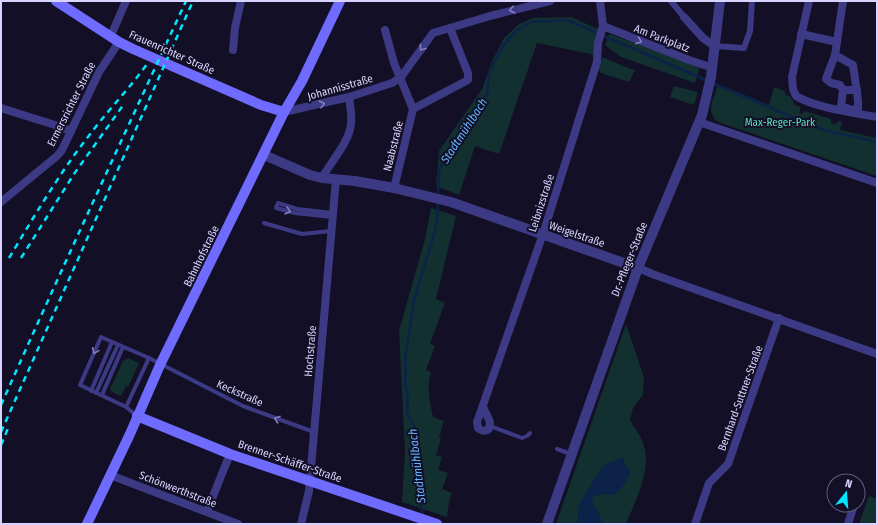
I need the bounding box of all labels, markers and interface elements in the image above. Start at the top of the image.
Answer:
one-way arrow [509,6,516,14]
street label: Am Parkplatz [632,22,692,55]
street label: Frauenrichter Straße [127,28,216,77]
one-way arrow [636,36,643,44]
one-way arrow [419,44,427,51]
street label: Ermersrichter Straße [45,60,98,149]
street label: Johannisstraße [306,72,374,103]
water label: Stadtmühlbach [437,96,490,167]
one-way arrow [318,100,325,109]
park label: Max-Reger-Park [745,116,816,129]
street label: Naabstraße [381,119,406,173]
street label: Leibnizstraße [526,173,557,234]
one-way arrow [284,206,291,215]
street label: Weigelstraße [547,219,606,250]
street label: Dr.-Pfleger-Straße [609,220,650,298]
street label: Bahnhofstraße [181,224,222,289]
street label: Hochstraße [302,325,319,377]
street label: Bernhard-Suttner-Straße [715,344,766,453]
one-way arrow [92,347,100,355]
street label: Keckstraße [215,377,265,409]
one-way arrow [274,415,281,423]
water label: Stadtmühlbach [405,428,429,505]
street label: Brenner-Schäffer-Straße [236,438,343,485]
street label: Schönwerthstraße [137,469,218,510]
north arrow [826,473,866,513]
text: N [844,477,854,491]

